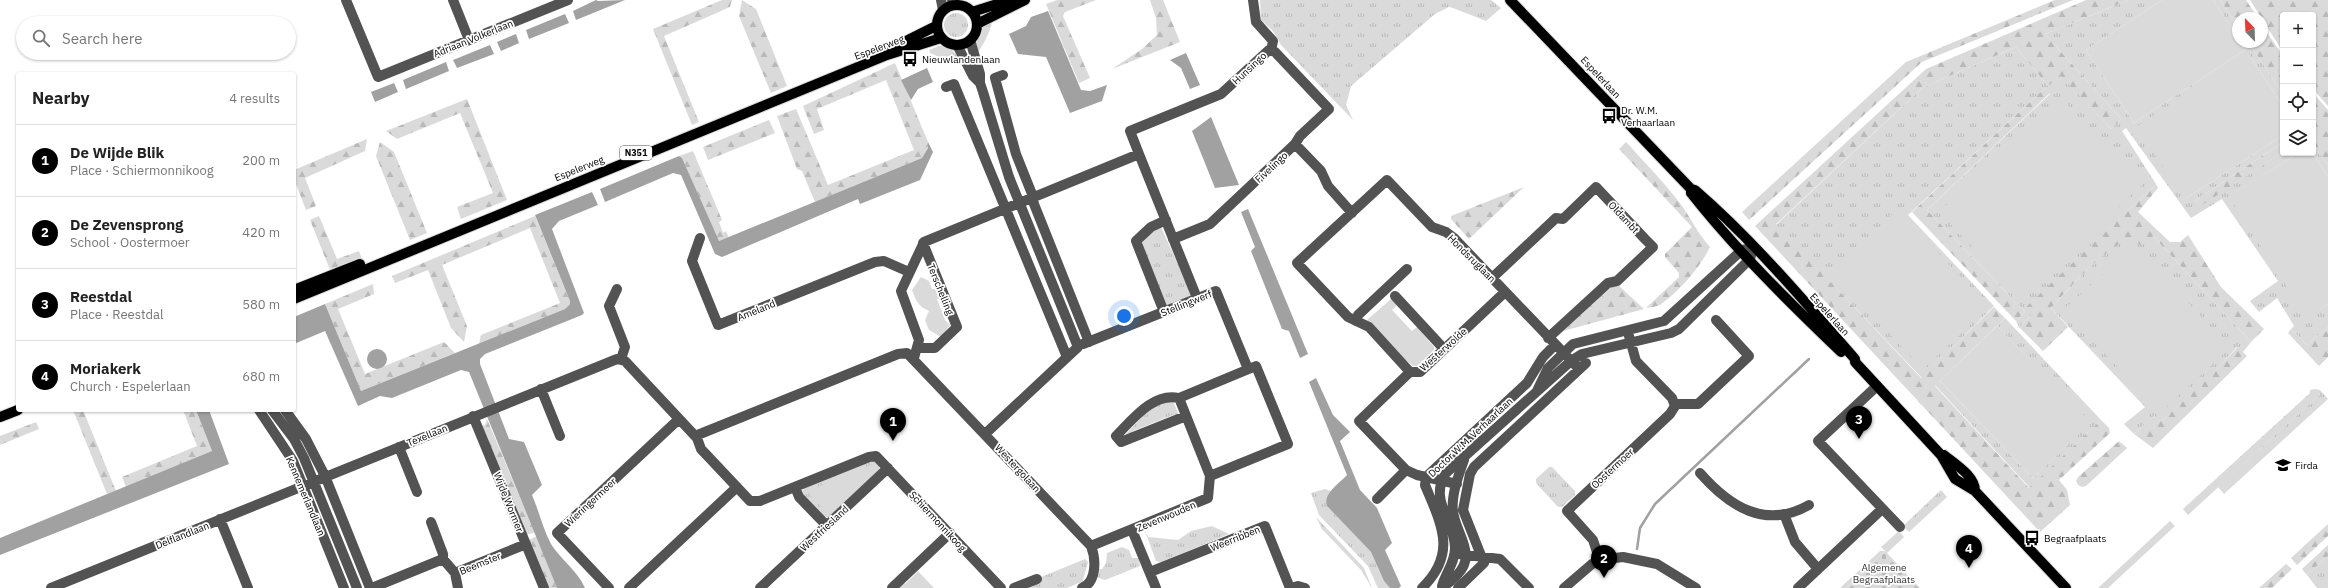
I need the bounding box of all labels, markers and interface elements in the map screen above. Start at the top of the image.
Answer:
north arrow [2232,12,2268,48]
map controls [2280,12,2316,156]
button: + [2280,12,2316,48]
search box [16,16,296,60]
street label: Adriaan Volkerlaan [432,17,515,60]
icon: search [30,27,52,49]
text: Search here [62,29,142,48]
street label: Espelerweg [852,32,907,63]
button: − [2280,48,2316,84]
street label: Hunsingo [1229,49,1270,88]
bus stop icon: Nieuwlandenlaan [901,50,919,68]
place label: Nieuwlandenlaan [922,53,1000,66]
street label: Espelerlaan [1578,54,1623,101]
button: locate [2280,84,2316,120]
text: Nearby [32,87,90,109]
text: 4 results [229,90,280,107]
place label: Dr. W.M. Verhaarlaan [1621,104,1675,129]
bus stop icon: Dr. W.M. Verhaarlaan [1600,107,1618,125]
button: layers [2280,120,2316,156]
text: De Wijde Blik [70,143,164,162]
road number: N351 [620,146,652,160]
street label: Fivelingo [1252,149,1291,186]
text: 1 [41,152,49,169]
text: 200 m [242,152,280,169]
street label: Espelerweg [552,152,607,184]
text: Place · Schiermonnikoog [70,162,214,179]
street label: Oldambt [1606,199,1642,236]
text: De Zevensprong [70,215,183,234]
text: 2 [41,224,49,241]
text: 420 m [242,224,280,241]
street label: Hondsruglaan [1445,232,1498,285]
text: School · Oostermoer [70,234,190,251]
street label: Terschelling [924,262,957,317]
text: Reestdal [70,287,132,306]
street label: Stellingwerf [1159,287,1214,320]
street label: Espelerlaan [1807,290,1852,338]
text: 3 [41,296,49,313]
text: 580 m [242,296,280,313]
street label: Ameland [735,297,777,324]
text: Place · Reestdal [70,306,164,323]
your location [1114,306,1134,326]
street label: Westerwolde [1417,324,1470,374]
text: Moriakerk [70,359,141,378]
text: 4 [41,368,49,385]
text: 680 m [242,368,280,385]
text: Church · Espelerlaan [70,378,191,395]
street label: Doctor W.M. Verhaarlaan [1425,395,1515,480]
pin: 3 [1846,406,1872,439]
pin: 1 [880,408,906,441]
street label: Texellaan [405,421,449,449]
street label: Westergolaan [992,441,1043,495]
street label: Oostermoer [1588,445,1637,491]
street label: Kennemerlandlaan [283,455,328,538]
school or university icon: Firda [2274,456,2292,474]
place label: Firda [2295,459,2319,472]
street label: Wijde Wormer [491,470,527,534]
street label: Wieringermeer [562,475,619,530]
street label: Schiermonnikoog [906,488,969,555]
street label: Zevenwouden [1135,498,1198,535]
street label: Westfriesland [797,503,851,554]
street label: Delflandlaan [153,519,211,552]
street label: Weerribben [1208,523,1262,554]
bus stop icon: Begraafplaats [2023,529,2041,547]
place label: Begraafplaats [2044,532,2107,545]
pin: 4 [1956,535,1982,568]
pin: 2 [1591,545,1617,578]
street label: Beemster [458,549,503,578]
park label: Algemene Begraafplaats [1853,561,1915,586]

